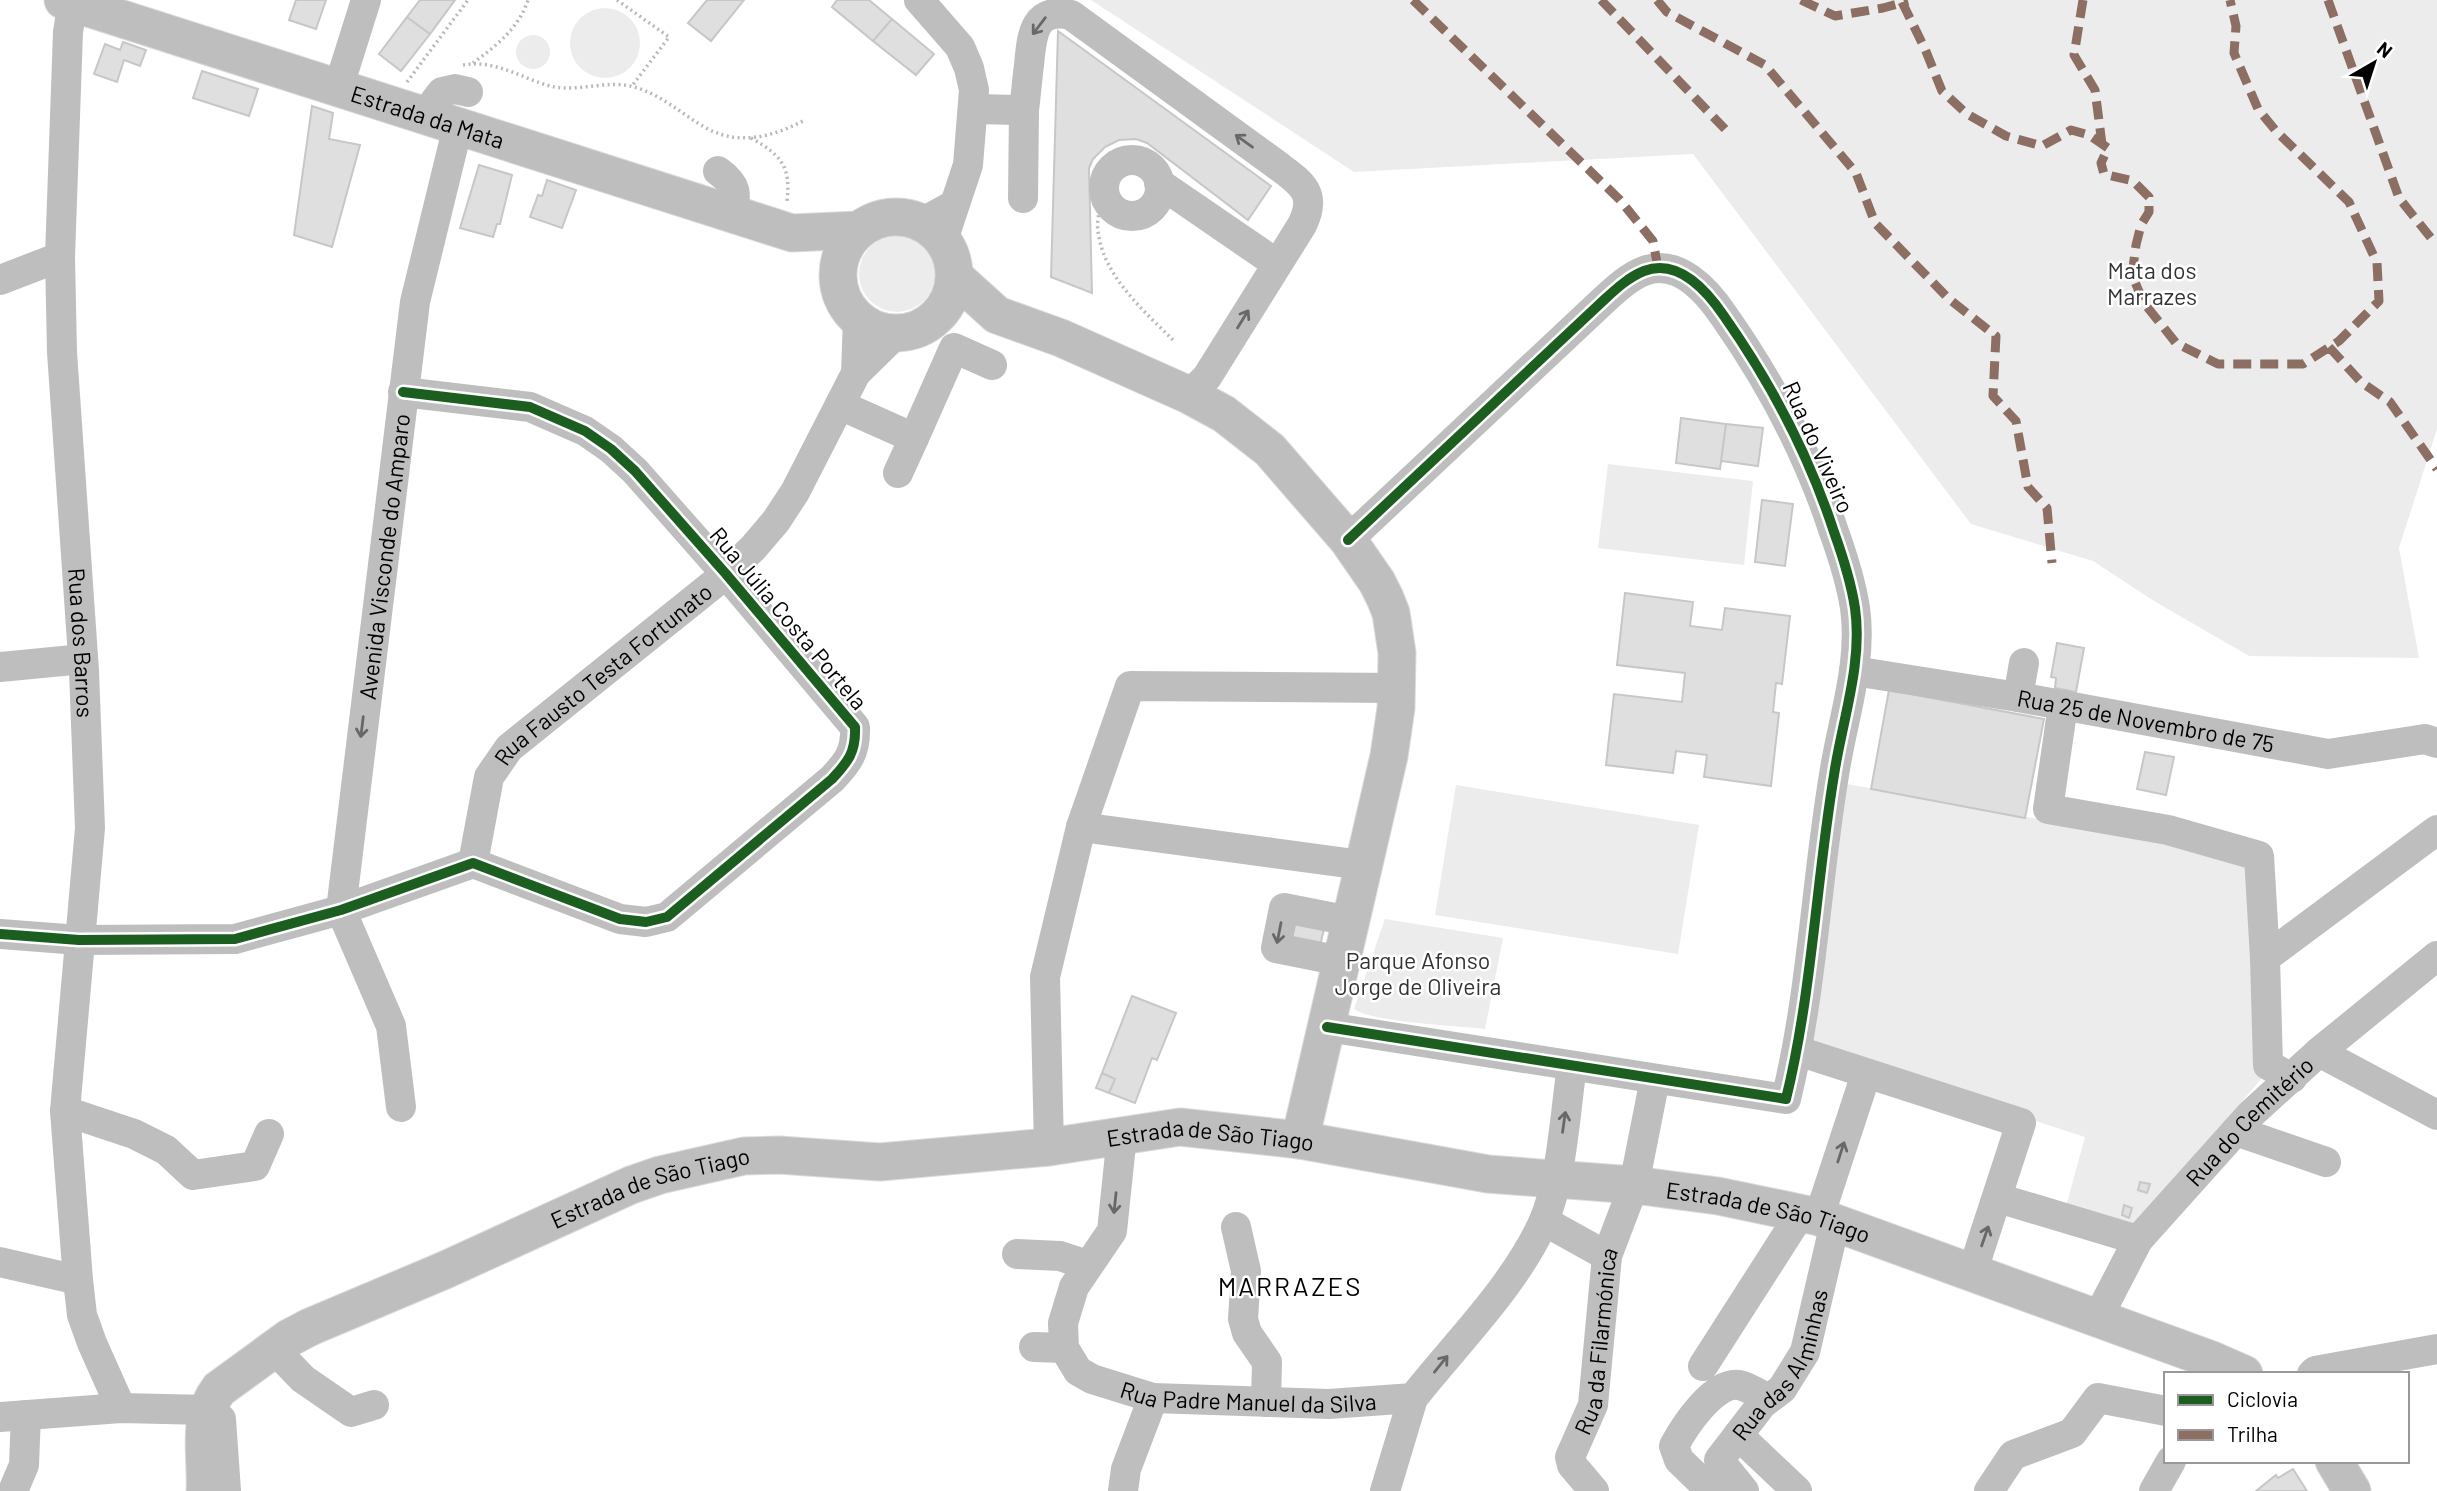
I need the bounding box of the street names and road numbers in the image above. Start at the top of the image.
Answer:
street label: Estrada da Mata [348,79,508,154]
street label: Rua do Viveiro [1777,377,1861,517]
street label: Avenida Visconde do Amparo [353,412,415,701]
street label: Rua Júlia Costa Portela [704,521,874,715]
street label: Rua dos Barros [63,567,100,718]
street label: Rua Fausto Testa Fortunato [488,577,718,770]
street label: Rua 25 de Novembro de 75 [2015,683,2276,758]
street label: Rua do Cemitério [2179,1050,2319,1192]
street label: Estrada de São Tiago [1104,1113,1316,1156]
street label: Estrada de São Tiago [546,1141,752,1234]
street label: Estrada de São Tiago [1664,1175,1874,1249]
street label: Rua da Filarmónica [1568,1243,1623,1439]
street label: Rua das Alminhas [1725,1286,1833,1446]
street label: Rua Padre Manuel da Silva [1117,1375,1377,1418]

